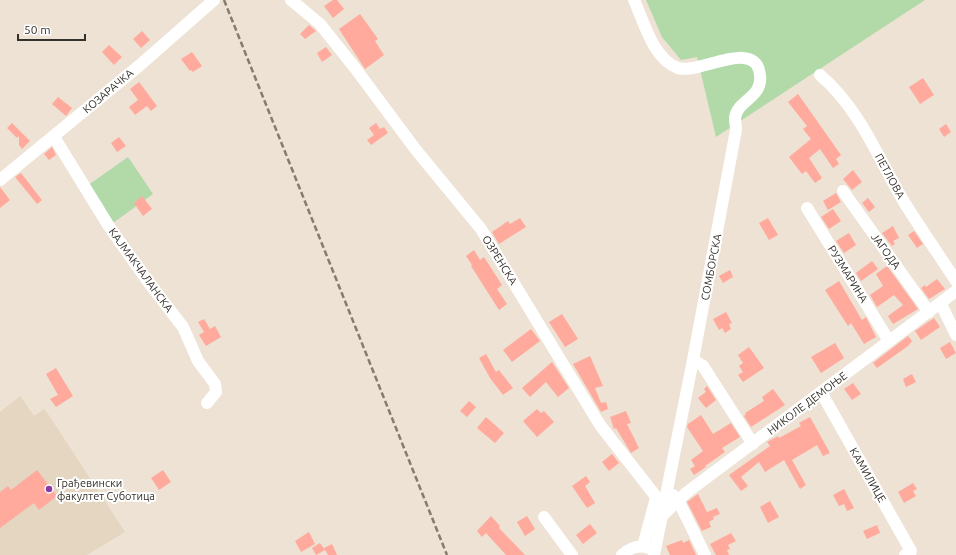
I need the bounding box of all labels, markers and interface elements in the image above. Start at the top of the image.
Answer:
scale bar [18,16,85,42]
text: 50 m [24,23,51,36]
street label: КОЗАРАЧКА [80,66,136,116]
street label: ПЕТЛОВА [873,151,908,201]
street label: КАЈМАКЧАЛАНСКА [107,226,176,315]
street label: ЈАГОДА [869,231,903,272]
street label: СОМБОРСКА [699,232,723,301]
street label: ОЗРЕНСКА [480,233,520,288]
street label: РУЗМАРИНА [826,243,871,305]
street label: НИКОЛЕ ДЕМОЊЕ [765,369,849,437]
street label: КАМИЛИЦЕ [848,446,888,504]
place label: Грађевински факултет Суботица [57,477,155,502]
marker: Грађевински факултет Суботица [44,484,54,494]

